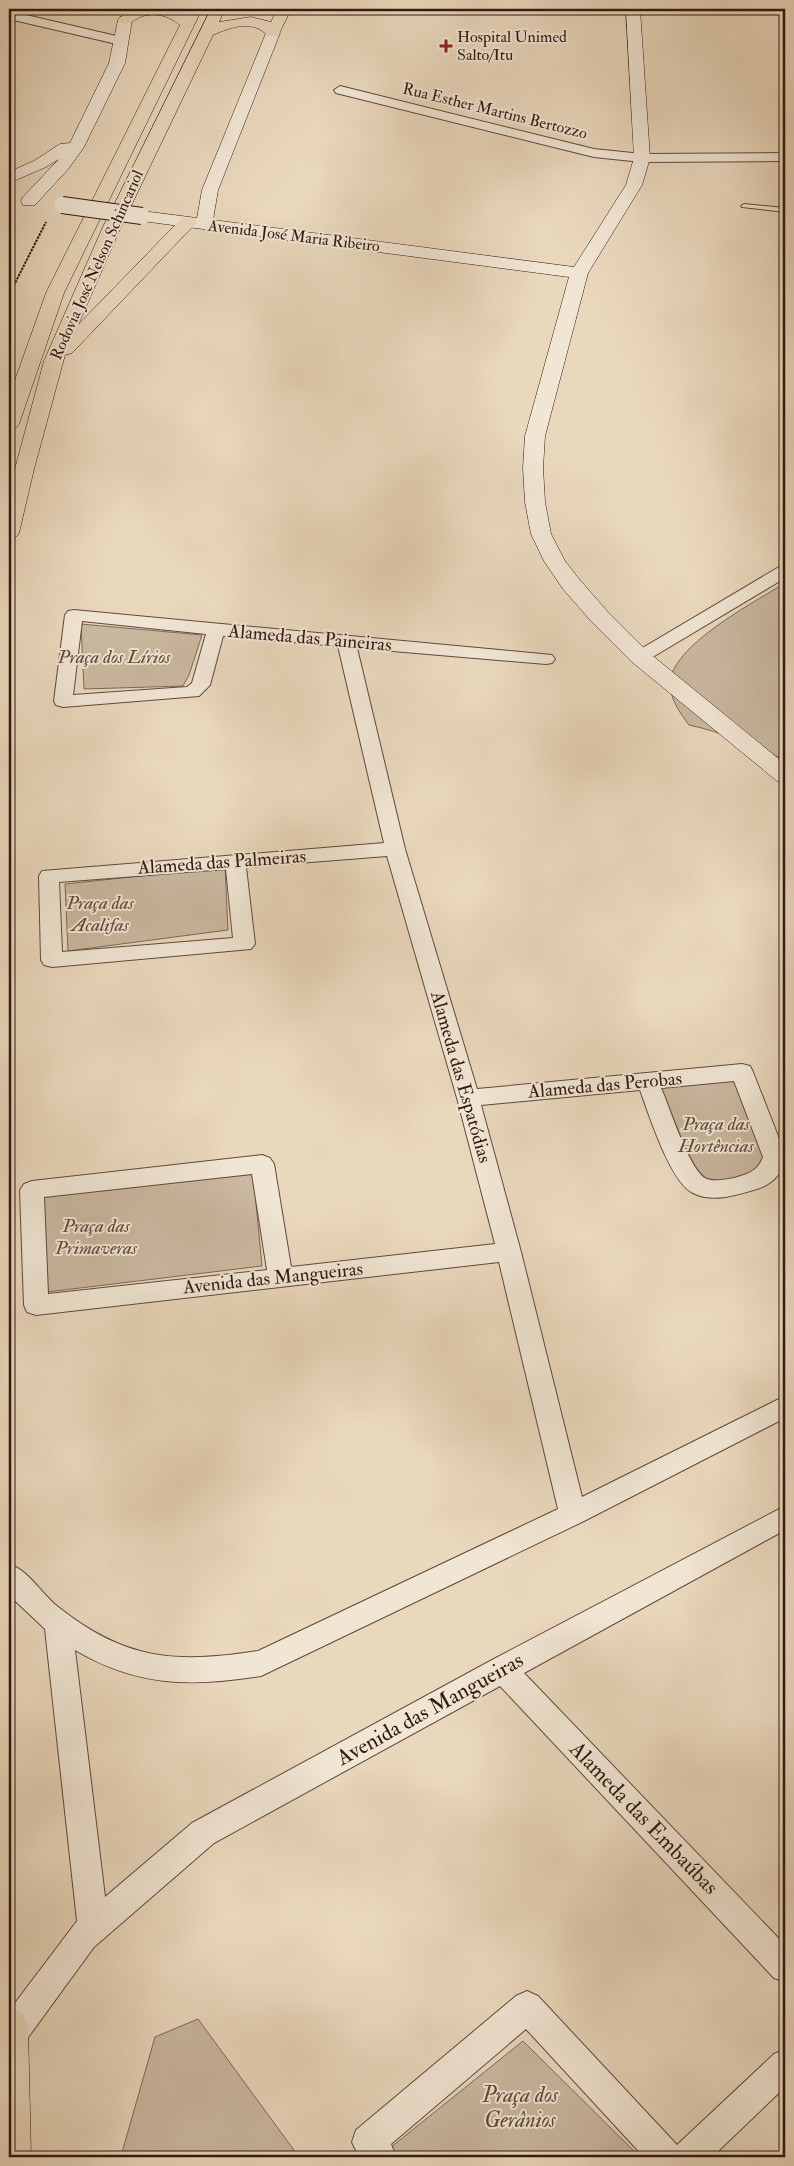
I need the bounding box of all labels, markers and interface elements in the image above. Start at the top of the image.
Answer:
place label: Hospital Unimed Salto/Itu [457,27,567,65]
marker: Hospital Unimed Salto/Itu [439,39,453,53]
street label: Rua Esther Martins Bertozzo [401,78,590,144]
street label: Rodovia José Nelson Schincariol [46,167,149,363]
street label: Avenida José Maria Ribeiro [206,215,381,257]
street label: Alameda das Paineiras [226,619,393,657]
park label: Praça dos Lírios [57,645,171,669]
street label: Alameda das Palmeiras [136,844,307,880]
park label: Praça das Acalifas [65,891,135,937]
street label: Alameda das Espatódias [424,987,497,1166]
street label: Alameda das Perobas [526,1066,683,1104]
park label: Praça das Hortências [677,1112,755,1158]
park label: Praça das Primaveras [54,1214,138,1260]
street label: Avenida das Mangueiras [181,1257,364,1299]
street label: Avenida das Mangueiras [331,1646,528,1772]
street label: Alameda das Embaúbas [563,1735,724,1901]
park label: Praça dos Gerânios [481,2081,559,2134]

